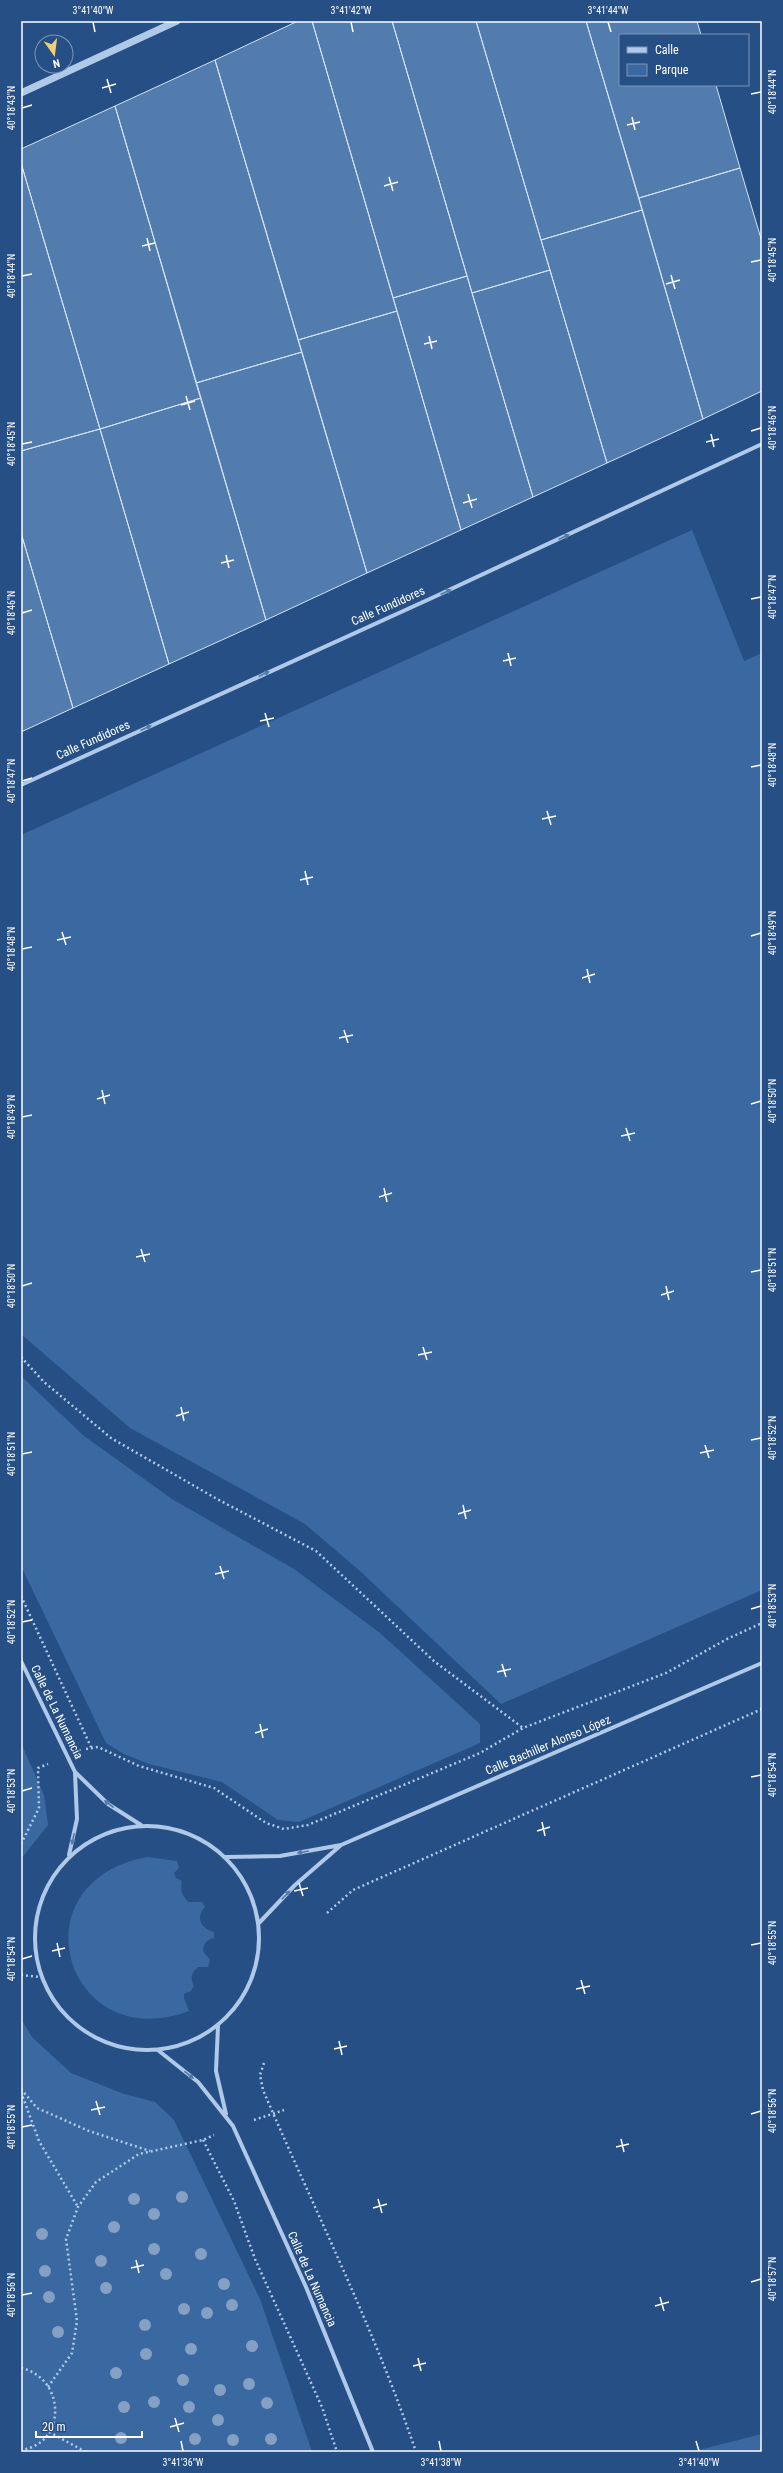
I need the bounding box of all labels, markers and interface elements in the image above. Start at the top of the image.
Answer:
text: 3°41'40"W [73,5,114,16]
text: 3°41'42"W [331,5,372,16]
text: 3°41'44"W [588,5,629,16]
north arrow [34,34,74,74]
legend [619,34,749,86]
text: Calle [655,43,679,57]
text: N [51,56,61,70]
text: Parque [655,63,689,77]
text: 40°18'44"N [767,70,778,114]
text: 40°18'43"N [6,86,17,130]
text: 40°18'45"N [767,238,778,282]
text: 40°18'44"N [6,254,17,298]
text: 40°18'46"N [767,406,778,450]
text: 40°18'45"N [6,422,17,466]
one-way arrow [558,534,570,540]
text: 40°18'47"N [767,575,778,619]
street label: Calle Fundidores [349,584,427,628]
one-way arrow [440,588,452,595]
text: 40°18'46"N [6,591,17,635]
one-way arrow [258,671,270,678]
street label: Calle Fundidores [54,718,132,762]
one-way arrow [140,725,151,731]
text: 40°18'48"N [767,743,778,787]
text: 40°18'47"N [6,759,17,803]
text: 40°18'49"N [767,911,778,955]
text: 40°18'48"N [6,927,17,971]
text: 40°18'50"N [767,1079,778,1123]
text: 40°18'49"N [6,1095,17,1139]
text: 40°18'51"N [767,1248,778,1292]
text: 40°18'50"N [6,1264,17,1308]
text: 40°18'52"N [767,1416,778,1460]
text: 40°18'51"N [6,1432,17,1476]
text: 40°18'53"N [767,1584,778,1628]
text: 40°18'52"N [6,1600,17,1644]
street label: Calle de La Numancia [28,1663,86,1762]
street label: Calle Bachiller Alonso López [483,1712,613,1778]
text: 40°18'54"N [767,1753,778,1797]
text: 40°18'53"N [6,1769,17,1813]
one-way arrow [104,1800,114,1808]
one-way arrow [69,1833,75,1845]
one-way arrow [297,1849,309,1855]
one-way arrow [281,1890,290,1899]
text: 40°18'55"N [767,1921,778,1965]
text: 40°18'54"N [6,1937,17,1981]
one-way arrow [184,2071,195,2080]
text: 40°18'56"N [767,2089,778,2133]
text: 40°18'55"N [6,2105,17,2149]
street label: Calle de La Numancia [285,2229,339,2329]
text: 40°18'57"N [767,2257,778,2301]
text: 40°18'56"N [6,2273,17,2317]
scale bar [36,2413,142,2439]
text: 20 m [42,2420,66,2434]
text: 3°41'36"W [163,2457,204,2468]
text: 3°41'38"W [421,2457,462,2468]
text: 3°41'40"W [679,2457,720,2468]

